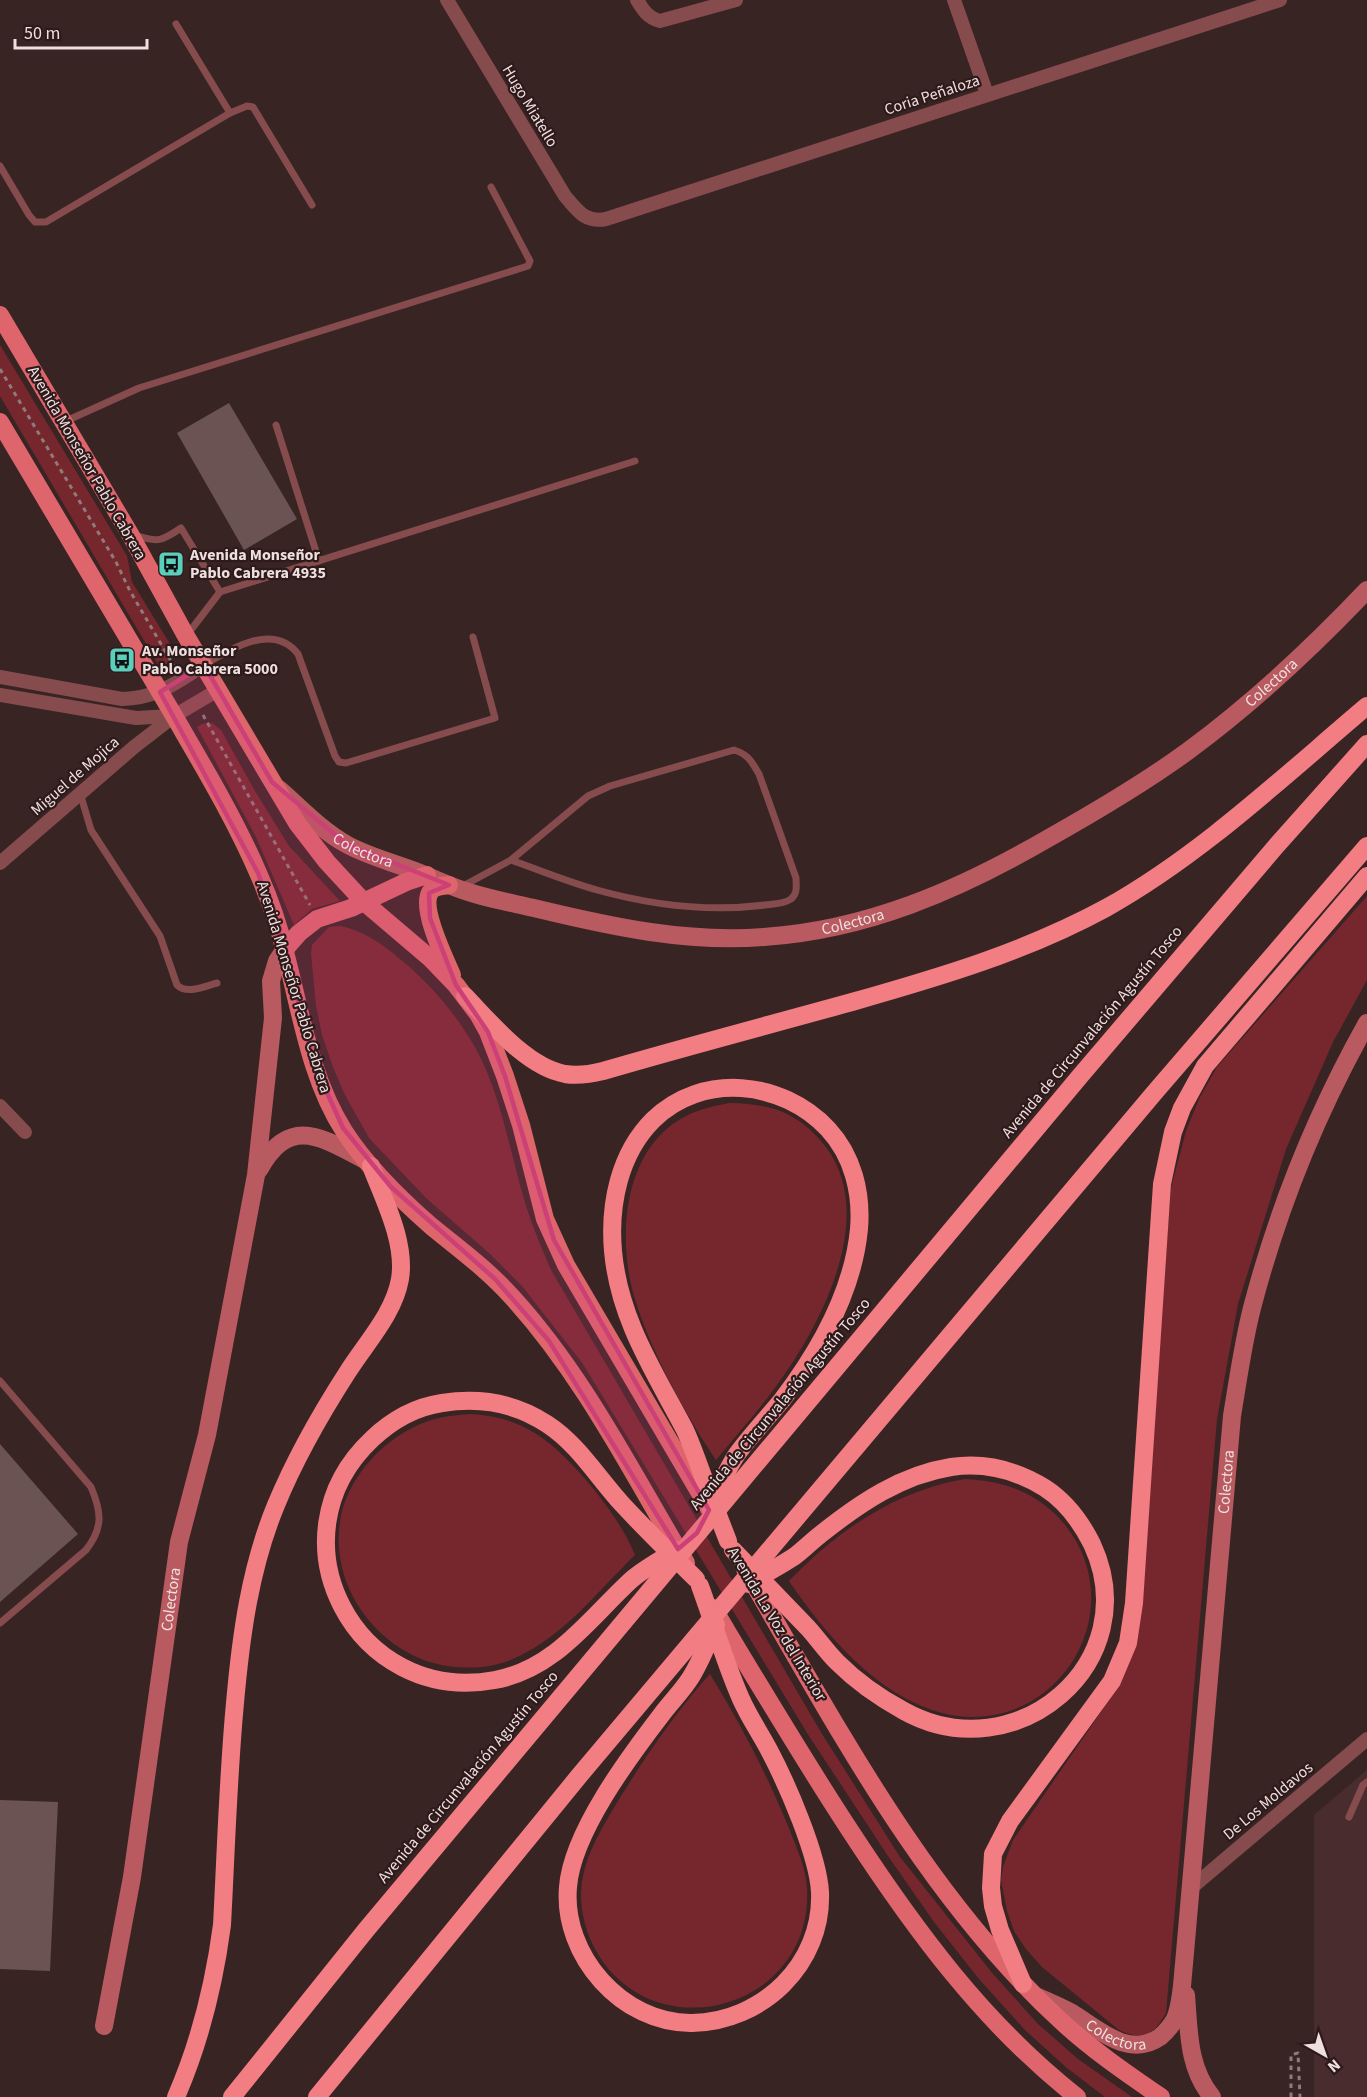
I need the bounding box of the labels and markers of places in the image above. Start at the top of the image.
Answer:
place label: Avenida Monseñor Pablo Cabrera 4935 [189,544,326,584]
bus stop icon: Avenida Monseñor Pablo Cabrera 4935 [156,549,186,579]
place label: Av. Monseñor Pablo Cabrera 5000 [141,640,278,680]
bus stop icon: Av. Monseñor Pablo Cabrera 5000 [107,645,137,675]

